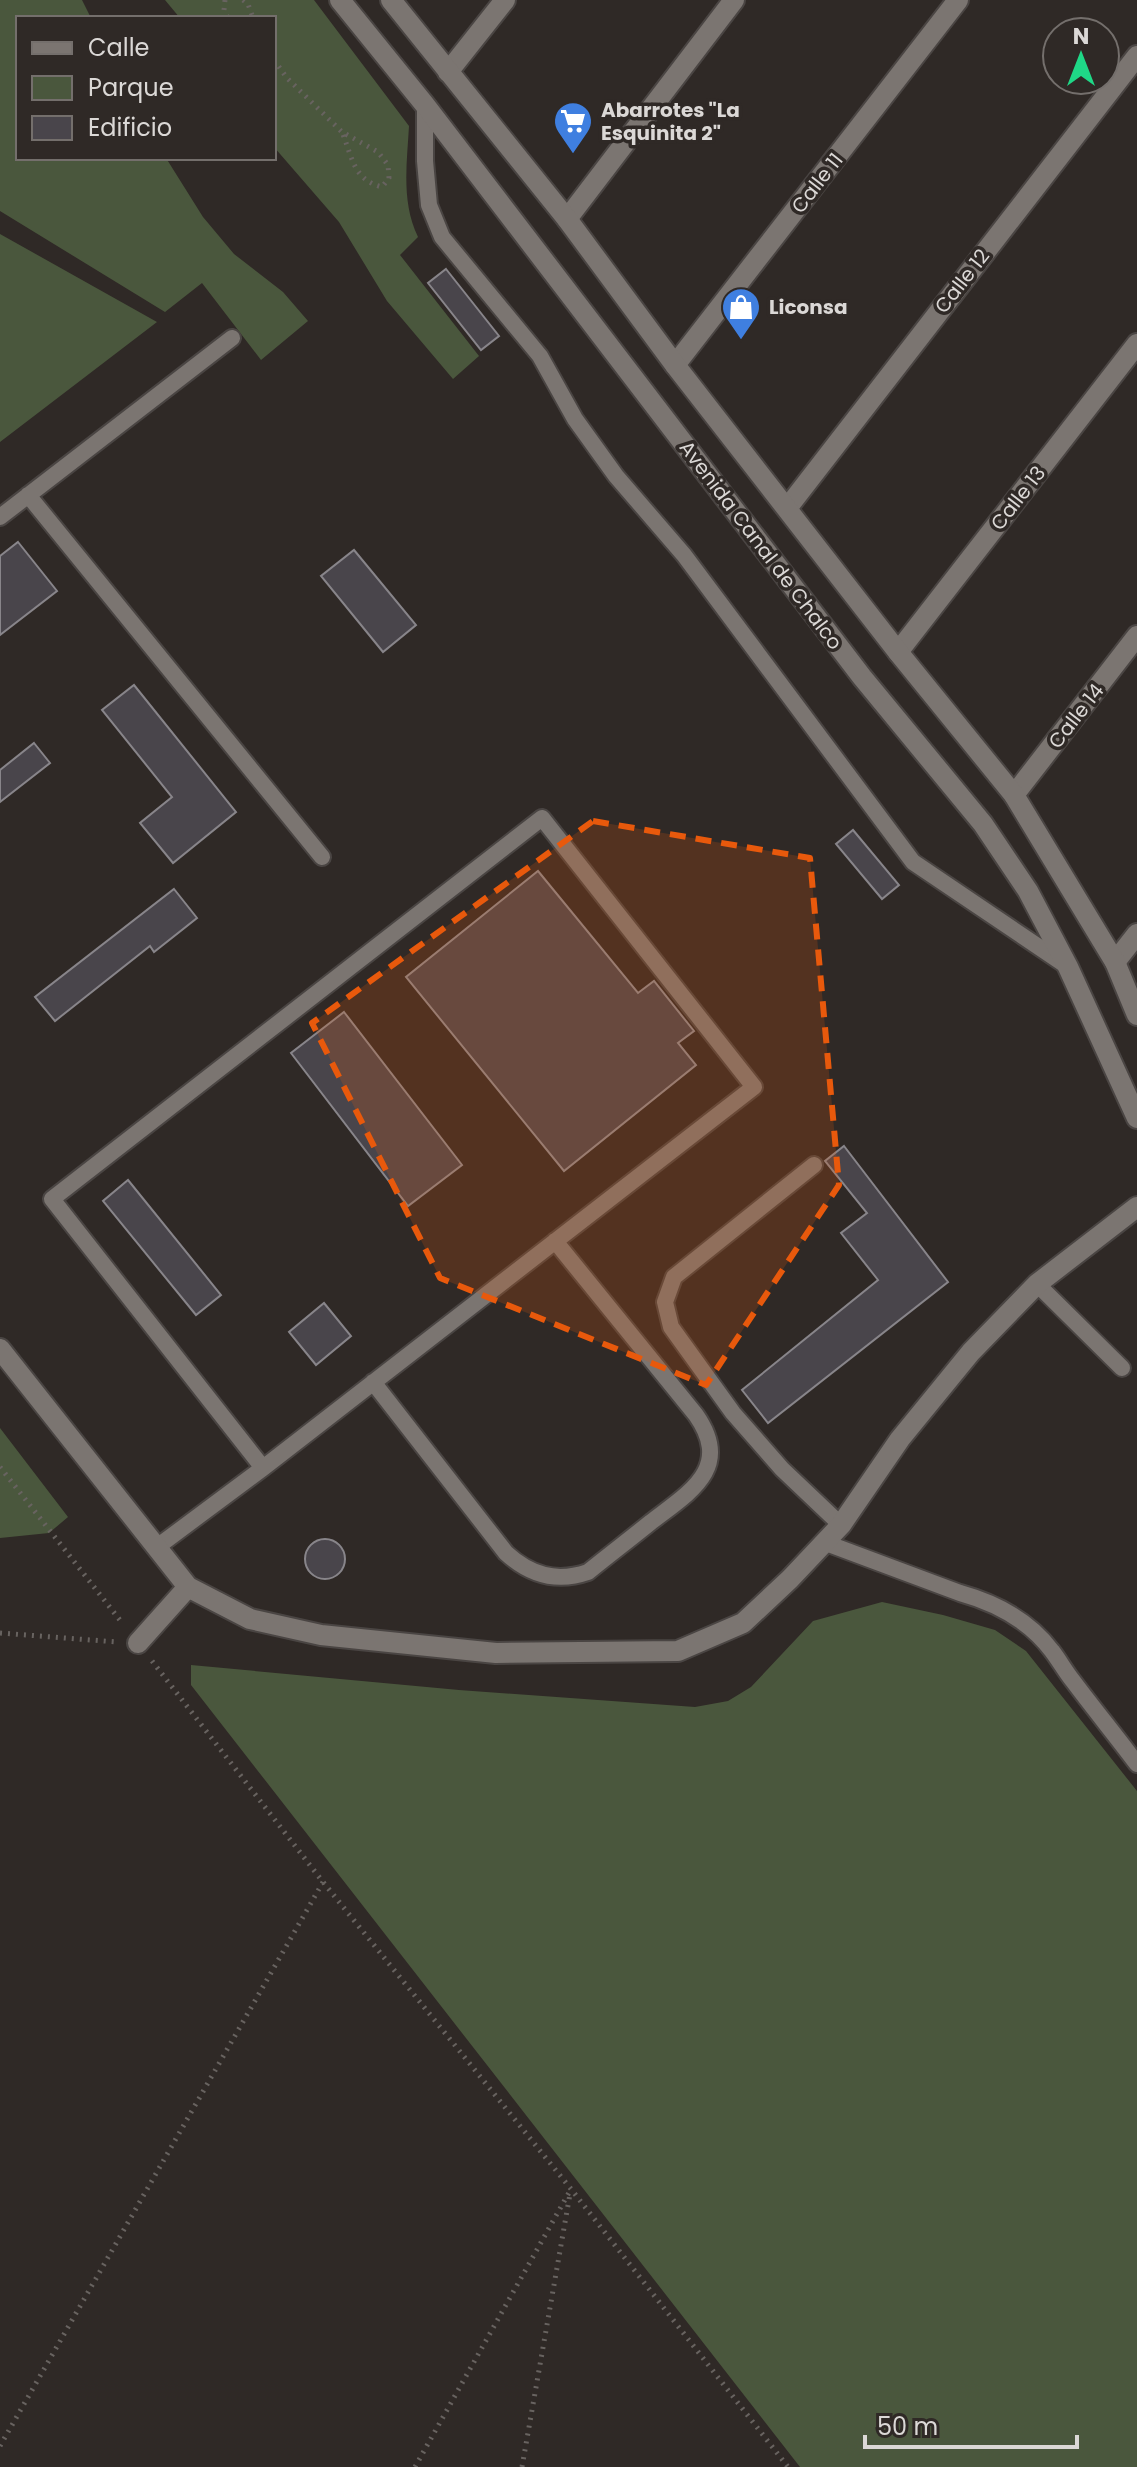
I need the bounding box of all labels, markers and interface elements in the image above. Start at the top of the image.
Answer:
legend [16,16,276,160]
north arrow [1041,16,1121,96]
text: N [1073,21,1089,52]
text: Calle [88,31,149,64]
text: Parque [88,71,174,104]
place label: Abarrotes "La Esquinita 2" [601,96,740,147]
supermarket icon: Abarrotes "La Esquinita 2" [552,100,594,155]
text: Edificio [88,111,172,144]
street label: Calle 11 [785,147,849,219]
street label: Calle 12 [928,243,996,319]
shop icon: Liconsa [720,286,762,341]
place label: Liconsa [769,293,848,321]
street label: Avenida Canal de Chalco [673,434,849,656]
street label: Calle 13 [984,460,1052,536]
street label: Calle 14 [1042,678,1110,754]
scale bar [865,2399,1077,2449]
text: 50 m [877,2410,938,2443]

